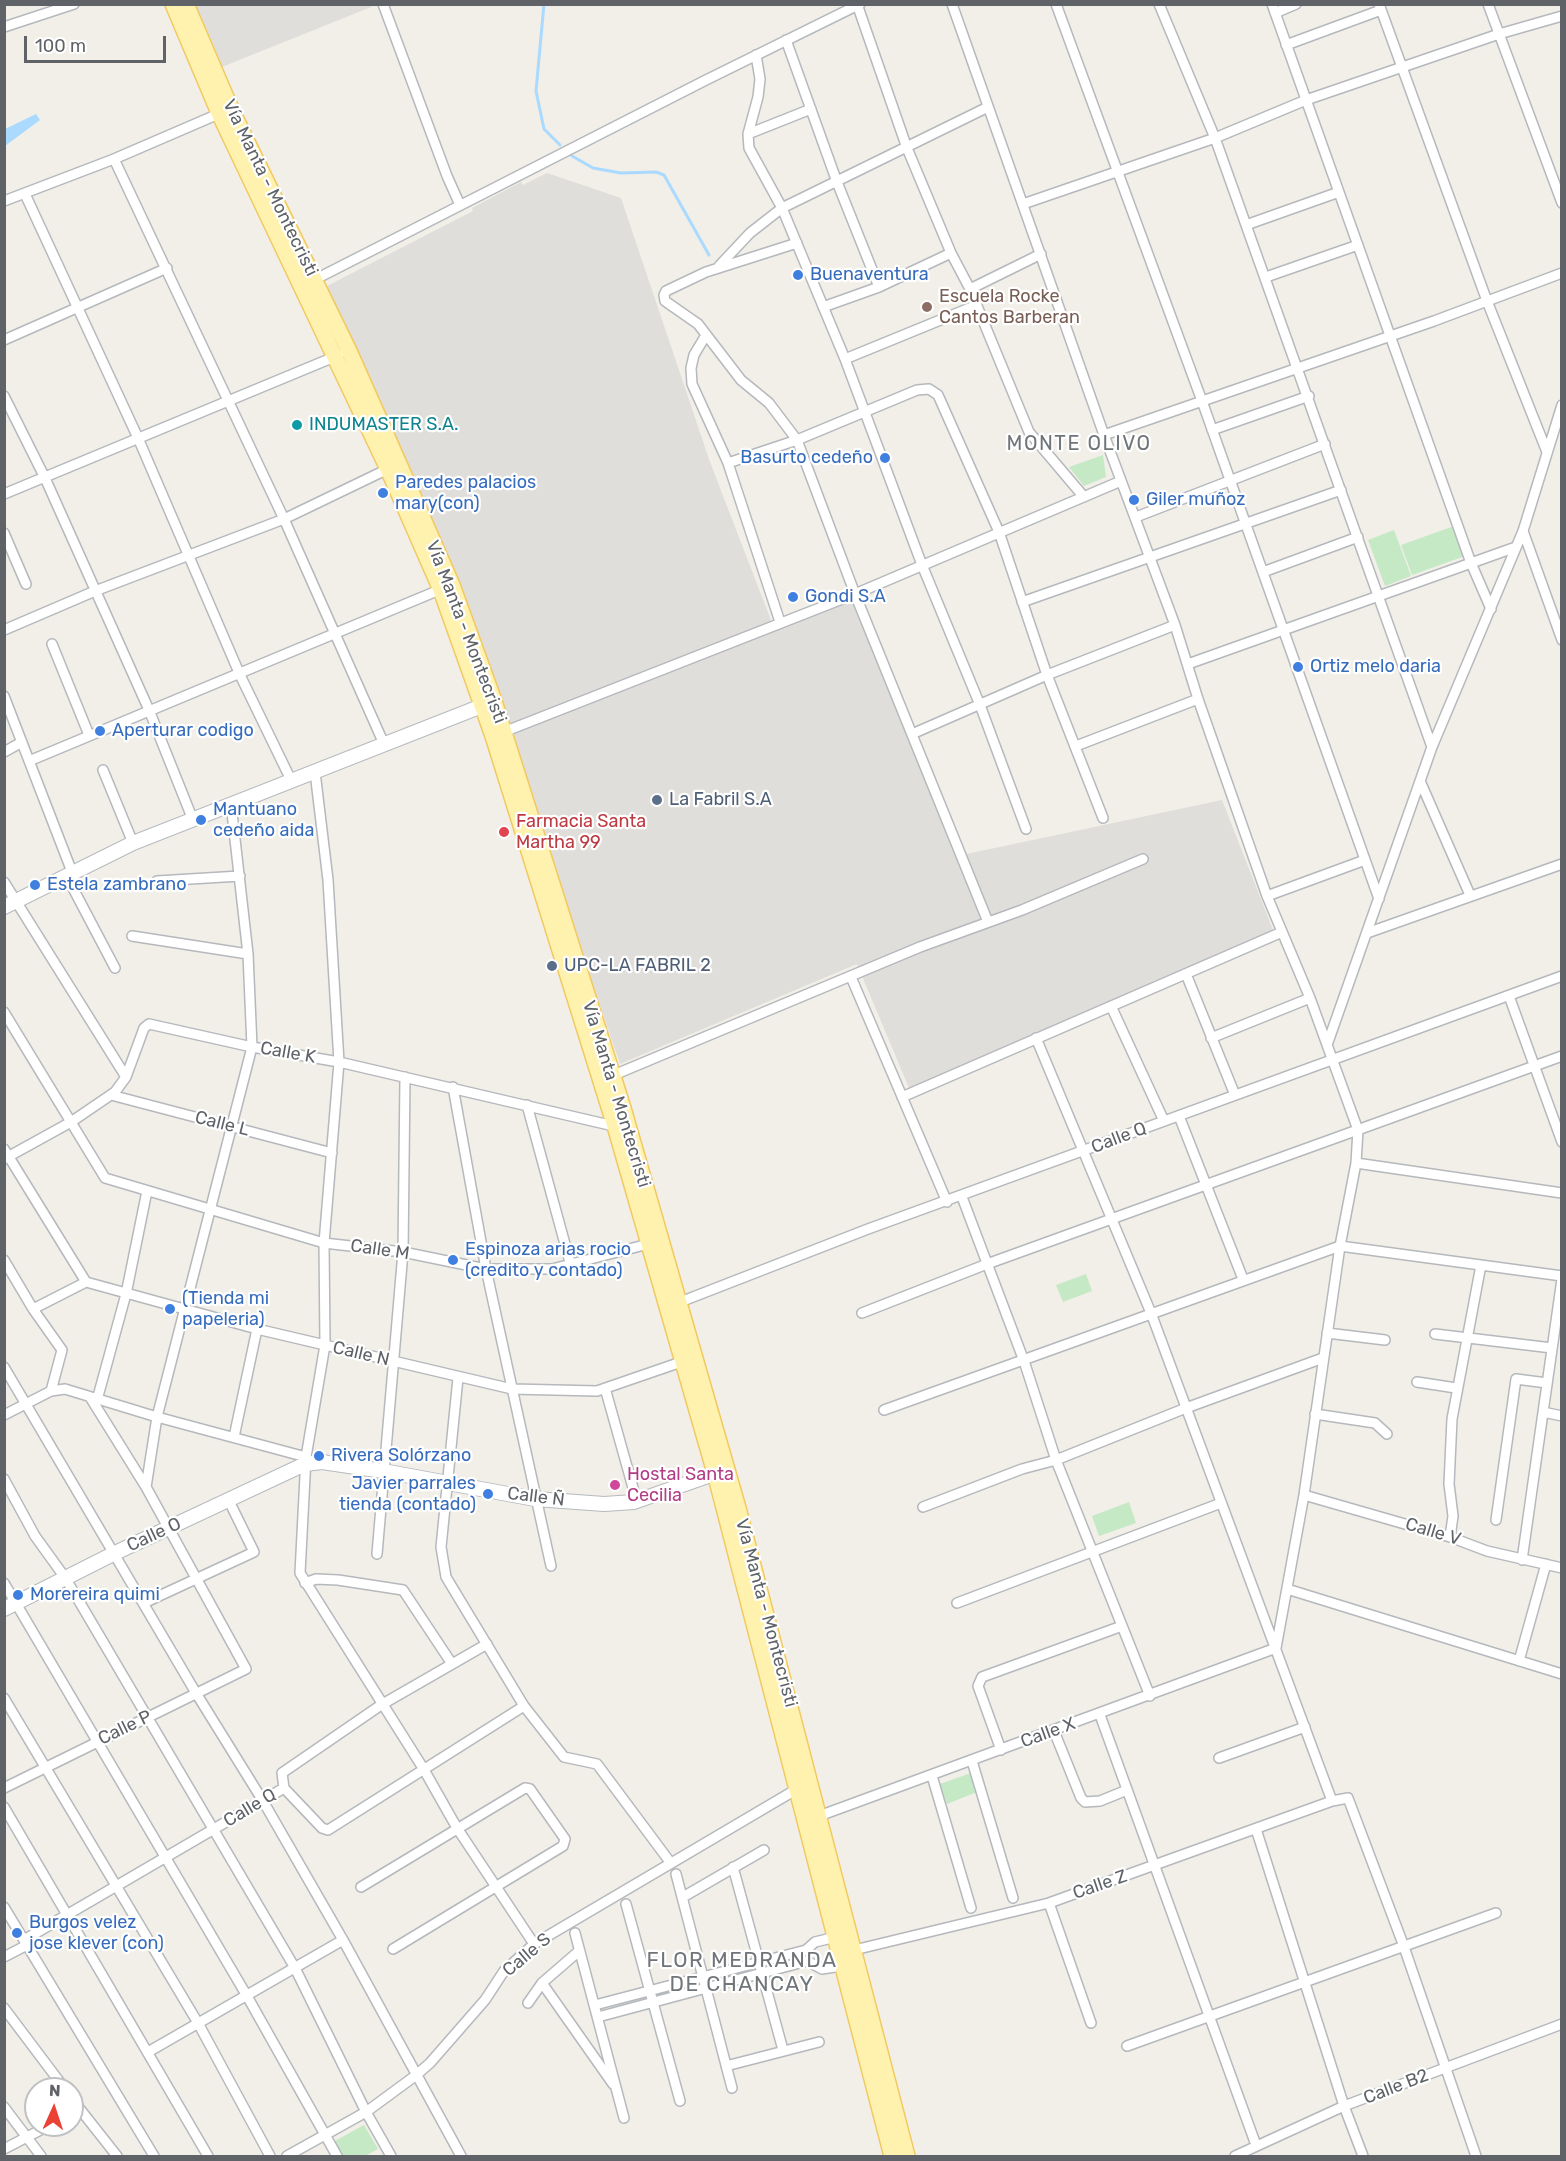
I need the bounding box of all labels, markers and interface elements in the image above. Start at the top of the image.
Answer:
scale bar [27,24,170,62]
text: 100 m [35,35,86,57]
street label: Vía Manta - Montecristi [218,96,322,280]
place label: Buenaventura [810,264,929,286]
marker: Buenaventura [791,268,805,282]
place label: Escuela Rocke Cantos Barberan [939,286,1080,328]
marker: Escuela Rocke Cantos Barberan [920,300,934,314]
place label: INDUMASTER S.A. [309,414,459,436]
marker: INDUMASTER S.A. [290,418,304,432]
district label: MONTE OLIVO [1007,432,1151,456]
place label: Basurto cedeño [740,447,873,469]
marker: Basurto cedeño [878,451,892,465]
place label: Paredes palacios mary(con) [395,472,536,514]
marker: Paredes palacios mary(con) [376,486,390,500]
place label: Giler muñoz [1146,489,1245,511]
marker: Giler muñoz [1127,493,1141,507]
street label: Vía Manta - Montecristi [421,537,511,727]
place label: Gondi S.A [805,586,886,608]
marker: Gondi S.A [786,590,800,604]
place label: Ortiz melo daria [1310,656,1441,678]
marker: Ortiz melo daria [1291,660,1305,674]
place label: Aperturar codigo [112,720,254,742]
marker: Aperturar codigo [93,724,107,738]
place label: La Fabril S.A [669,789,772,811]
marker: La Fabril S.A [650,793,664,807]
place label: Mantuano cedeño aida [213,799,314,842]
place label: Farmacia Santa Martha 99 [516,811,646,854]
marker: Mantuano cedeño aida [194,813,208,827]
marker: Farmacia Santa Martha 99 [497,825,511,839]
place label: Estela zambrano [47,874,187,896]
marker: Estela zambrano [28,878,42,892]
place label: UPC-LA FABRIL 2 [564,955,711,977]
marker: UPC-LA FABRIL 2 [545,959,559,973]
street label: Vía Manta - Montecristi [577,998,655,1190]
street label: Calle K [259,1038,317,1068]
street label: Calle L [193,1107,251,1141]
street label: Calle Q [1088,1118,1150,1158]
street label: Calle M [349,1235,411,1265]
place label: Espinoza arias rocio (credito y contado) [465,1239,631,1282]
marker: Espinoza arias rocio (credito y contado) [446,1253,460,1267]
place label: (Tienda mi papeleria) [182,1288,269,1330]
marker: (Tienda mi papeleria) [163,1302,177,1316]
street label: Calle N [330,1337,392,1371]
place label: Rivera Solórzano [331,1445,471,1467]
marker: Rivera Solórzano [312,1449,326,1463]
place label: Hostal Santa Cecilia [627,1464,734,1506]
place label: Javier parrales tienda (contado) [339,1473,476,1516]
marker: Hostal Santa Cecilia [608,1478,622,1492]
street label: Calle Ñ [506,1483,566,1511]
marker: Javier parrales tienda (contado) [481,1487,495,1501]
street label: Calle O [123,1513,185,1557]
street label: Calle V [1403,1513,1463,1551]
street label: Vía Manta - Montecristi [730,1516,802,1710]
place label: Morereira quimi [30,1584,160,1606]
marker: Morereira quimi [11,1588,25,1602]
street label: Calle P [95,1706,155,1750]
street label: Calle X [1018,1713,1078,1753]
street label: Calle Q [220,1784,280,1832]
street label: Calle Z [1070,1866,1130,1904]
place label: Burgos velez jose klever (con) [29,1912,164,1954]
marker: Burgos velez jose klever (con) [10,1926,24,1940]
street label: Calle S [498,1929,556,1981]
district label: FLOR MEDRANDA DE CHANCAY [646,1948,838,1998]
street label: Calle B2 [1361,2065,1431,2109]
north arrow [24,2077,84,2137]
text: N [49,2081,61,2100]

